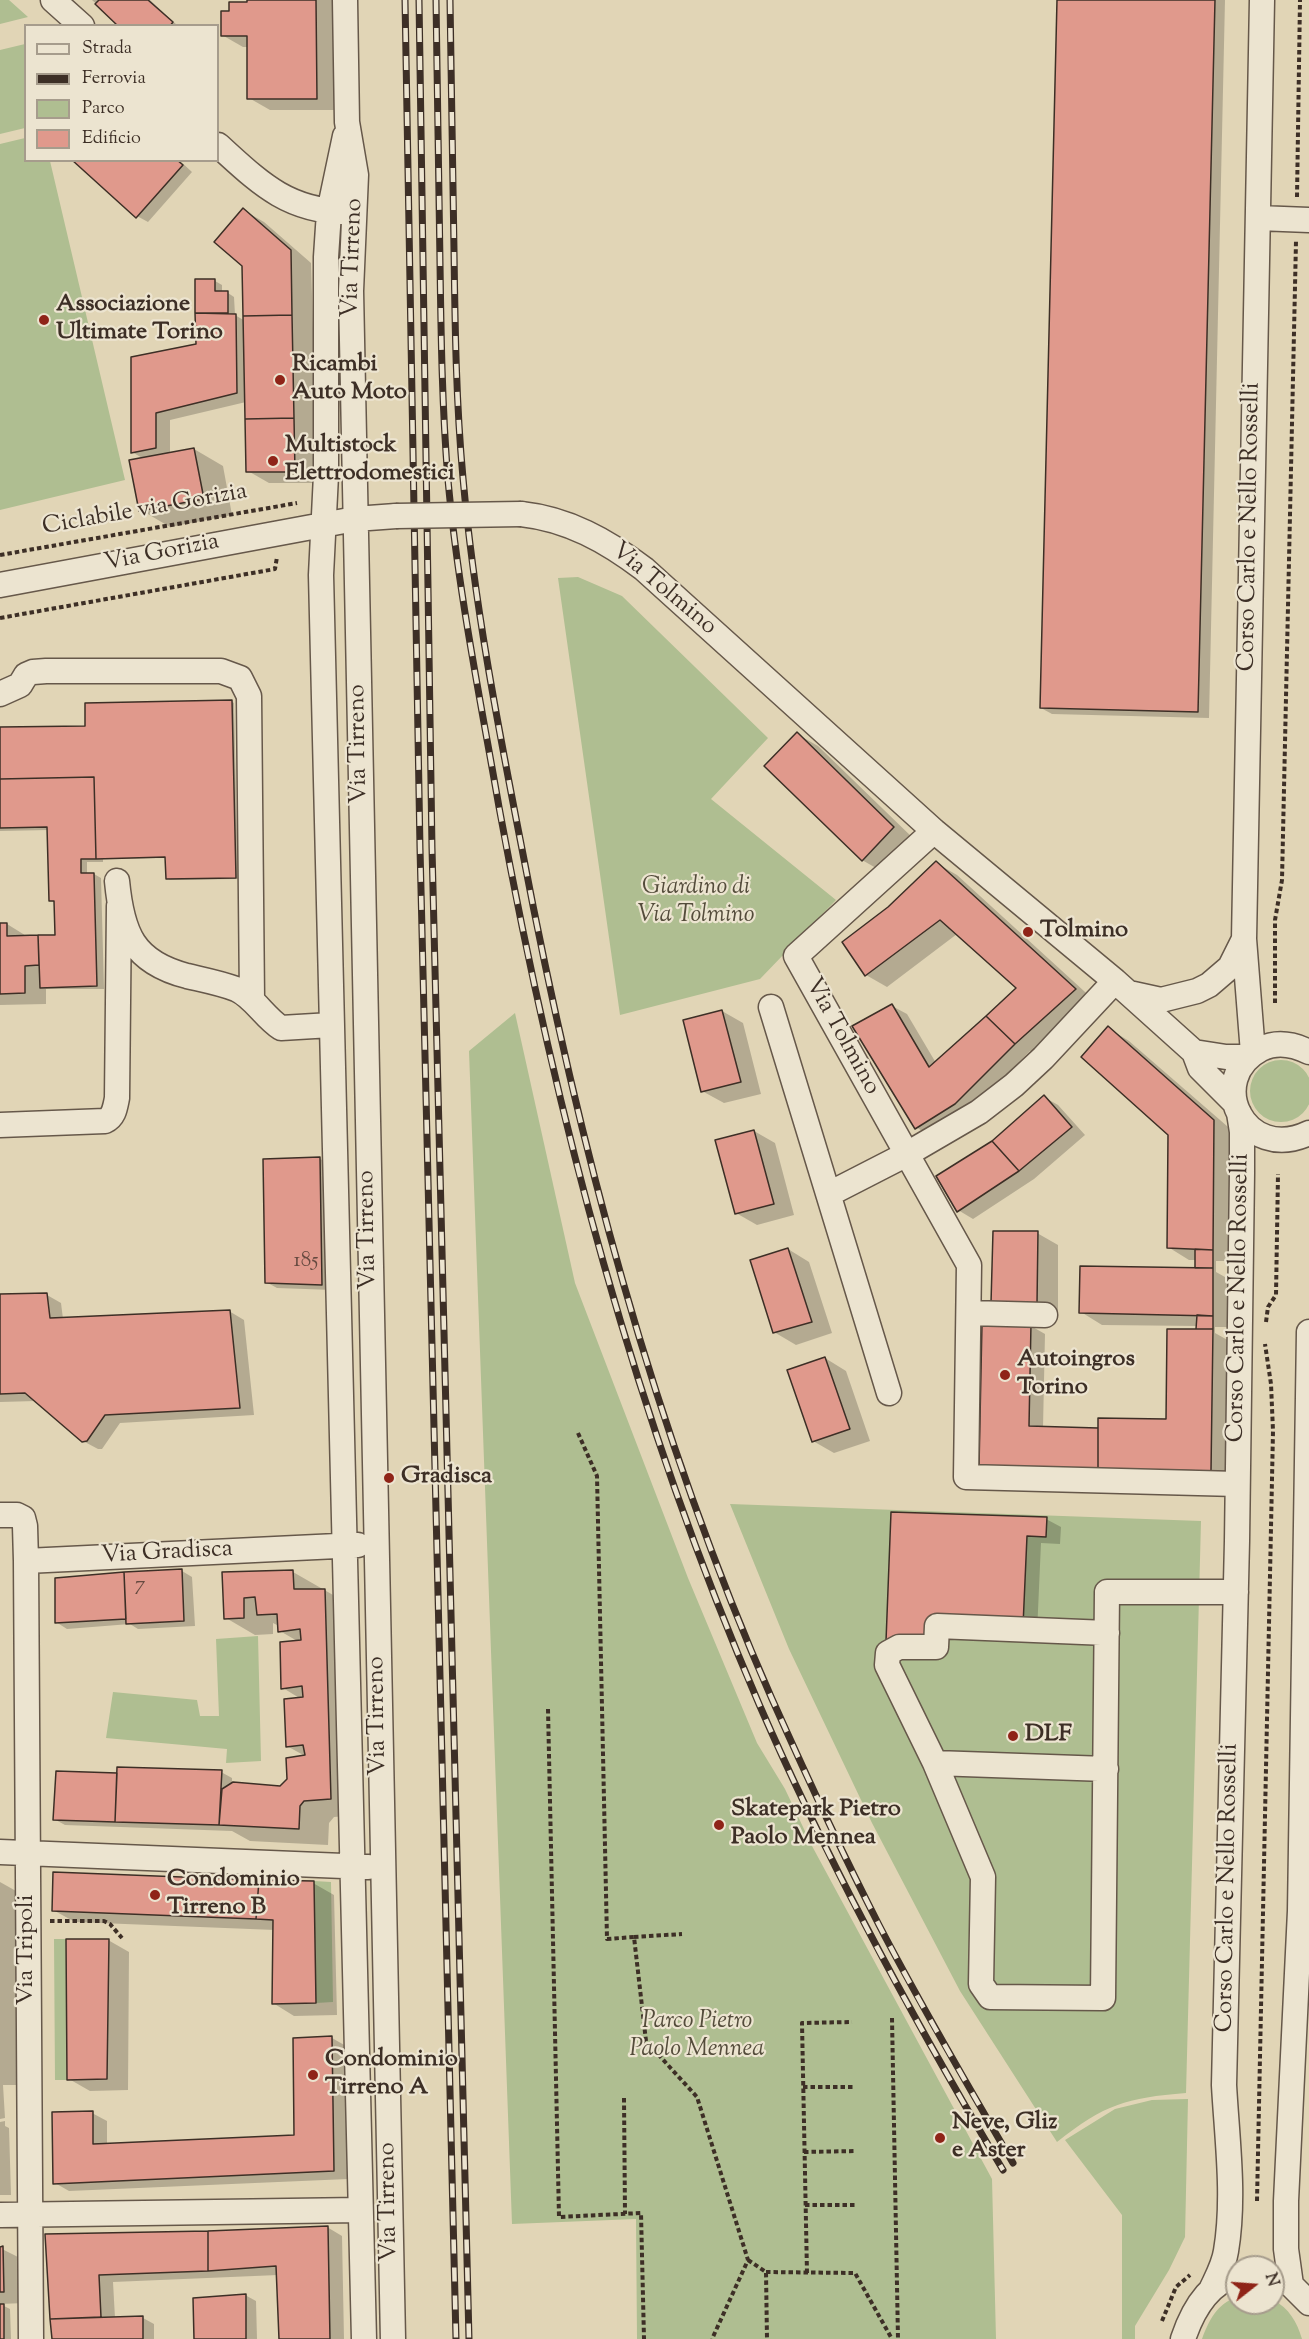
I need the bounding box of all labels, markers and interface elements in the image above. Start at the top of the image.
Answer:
legend [24,24,219,162]
text: Strada [82,36,132,62]
text: Ferrovia [82,66,146,92]
text: Parco [82,96,125,122]
text: Edificio [82,126,141,152]
street label: Via Tirreno [338,198,370,318]
place label: Associazione Ultimate Torino [56,292,223,348]
marker: Associazione Ultimate Torino [37,313,51,327]
place label: Ricambi Auto Moto [292,352,407,408]
marker: Ricambi Auto Moto [273,373,287,387]
street label: Corso Carlo e Nello Rosselli [1234,382,1268,672]
place label: Multistock Elettrodomestici [285,433,455,489]
marker: Multistock Elettrodomestici [266,454,280,468]
street label: Ciclabile via Gorizia [40,479,250,543]
street label: Via Gorizia [102,529,222,579]
street label: Via Tolmino [604,537,722,643]
street label: Via Tirreno [345,684,375,804]
park label: Giardino di Via Tolmino [637,875,755,931]
place label: Tolmino [1040,918,1128,946]
marker: Tolmino [1021,925,1035,939]
street label: Via Tolmino [797,974,885,1100]
street label: Corso Carlo e Nello Rosselli [1223,1153,1257,1443]
street label: Via Tirreno [354,1170,384,1290]
house number: 185 [294,1249,318,1275]
place label: Autoingros Torino [1017,1347,1135,1403]
marker: Autoingros Torino [998,1368,1012,1382]
place label: Gradisca [401,1464,492,1492]
marker: Gradisca [382,1471,396,1485]
street label: Via Gradisca [100,1536,234,1572]
house number: 7 [135,1573,145,1599]
street label: Via Tirreno [364,1656,394,1776]
place label: DLF [1025,1722,1072,1750]
marker: DLF [1006,1729,1020,1743]
street label: Corso Carlo e Nello Rosselli [1212,1743,1246,2033]
place label: Skatepark Pietro Paolo Mennea [731,1797,901,1853]
marker: Skatepark Pietro Paolo Mennea [712,1818,726,1832]
place label: Condominio Tirreno B [167,1867,300,1923]
marker: Condominio Tirreno B [148,1888,162,1902]
street label: Via Tripoli [14,1894,42,2006]
park label: Parco Pietro Paolo Mennea [630,2009,764,2065]
place label: Condominio Tirreno A [325,2047,458,2103]
marker: Condominio Tirreno A [306,2068,320,2082]
place label: Neve, Gliz e Aster [952,2110,1057,2166]
marker: Neve, Gliz e Aster [933,2131,947,2145]
street label: Via Tirreno [375,2142,405,2262]
north arrow [1225,2255,1285,2315]
text: N [1258,2271,1284,2290]

